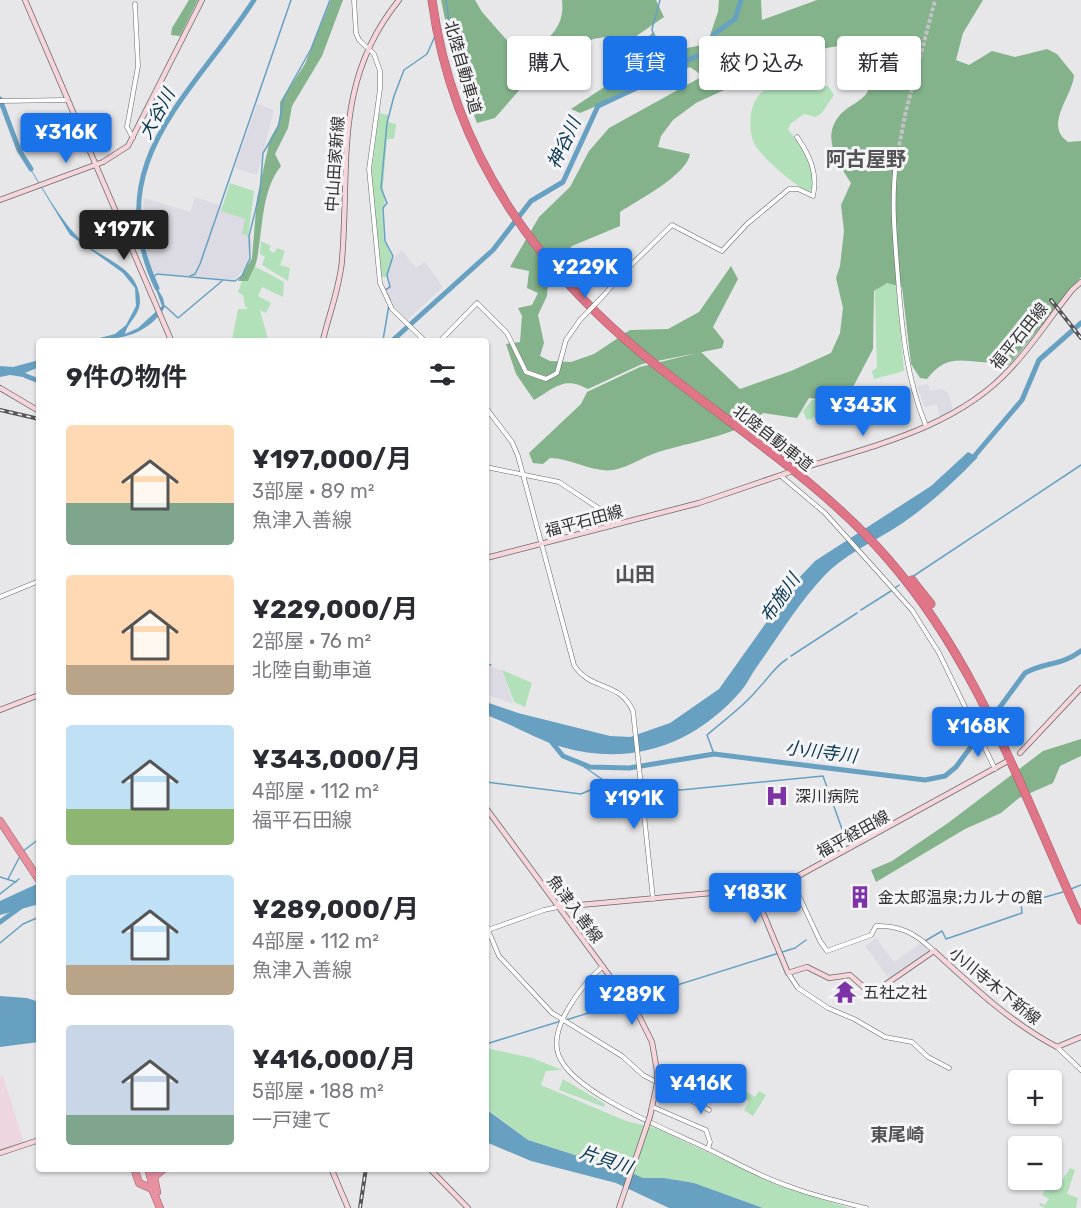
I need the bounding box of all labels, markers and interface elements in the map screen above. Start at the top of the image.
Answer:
street label: 北陸自動車道 [441,18,485,116]
chip: 購入 [507,36,591,90]
chip: 賃貸 [603,36,687,90]
chip: 絞り込み [699,36,825,90]
chip: 新着 [837,36,921,90]
water label: 大谷川 [134,83,181,143]
water label: 神谷川 [543,112,586,172]
pin: ¥316K [24,113,108,164]
street label: 中山田家新線 [322,115,348,213]
text: ¥316K [35,120,97,144]
district label: 阿古屋野 [826,147,906,171]
pin: ¥197K [82,210,166,261]
text: ¥197K [93,217,155,241]
pin: ¥229K [543,248,627,299]
text: ¥229K [552,255,618,279]
street label: 福平石田線 [986,299,1052,373]
icon: filters [426,358,459,391]
text: 9件の物件 [66,362,187,393]
pin: ¥343K [821,386,905,437]
text: ¥343K [829,393,897,417]
street label: 北陸自動車道 [729,401,817,475]
text: ¥197,000/月 [252,444,412,475]
icon: home [114,449,186,521]
text: 3部屋 · 89 m² [252,479,375,503]
street label: 福平石田線 [543,501,625,541]
text: 魚津入善線 [252,508,352,532]
district label: 山田 [615,562,655,586]
water label: 布施川 [756,568,806,626]
text: ¥229,000/月 [252,594,418,625]
icon: home [114,599,186,671]
text: 2部屋 · 76 m² [252,629,371,653]
text: 北陸自動車道 [252,658,372,682]
pin: ¥168K [936,707,1020,758]
text: ¥168K [946,714,1010,738]
water label: 小川寺川 [784,737,860,768]
text: ¥343,000/月 [252,744,421,775]
icon: home [114,749,186,821]
text: 4部屋 · 112 m² [252,779,379,803]
pin: ¥191K [592,779,676,830]
hospital icon: 深川病院 [764,783,790,809]
text: ¥191K [604,786,664,810]
place label: 深川病院 [795,787,859,806]
street label: 福平経田線 [813,806,893,862]
text: 福平石田線 [252,808,352,832]
street label: 魚津入善線 [543,871,607,947]
pin: ¥183K [713,873,797,924]
text: ¥183K [723,880,787,904]
building icon: 金太郎温泉;カルナの館 [847,884,873,910]
place label: 金太郎温泉;カルナの館 [878,888,1042,907]
text: ¥289,000/月 [252,894,419,925]
icon: home [114,899,186,971]
text: 4部屋 · 112 m² [252,929,379,953]
street label: 小川寺木下新線 [945,943,1045,1029]
text: 魚津入善線 [252,958,352,982]
pin: ¥289K [590,975,674,1026]
temple icon: 五社之社 [832,979,858,1005]
text: ¥289K [599,982,665,1006]
place label: 五社之社 [863,983,927,1002]
text: ¥416,000/月 [252,1044,416,1075]
icon: home [114,1049,186,1121]
pin: ¥416K [659,1064,743,1115]
map controls [1008,1070,1062,1190]
button: + [1008,1070,1062,1124]
text: ¥416K [669,1071,733,1095]
text: 5部屋 · 188 m² [252,1079,384,1103]
text: 一戸建て [252,1108,332,1132]
district label: 東尾崎 [870,1124,924,1146]
button: − [1008,1136,1062,1190]
water label: 片貝川 [577,1141,637,1179]

